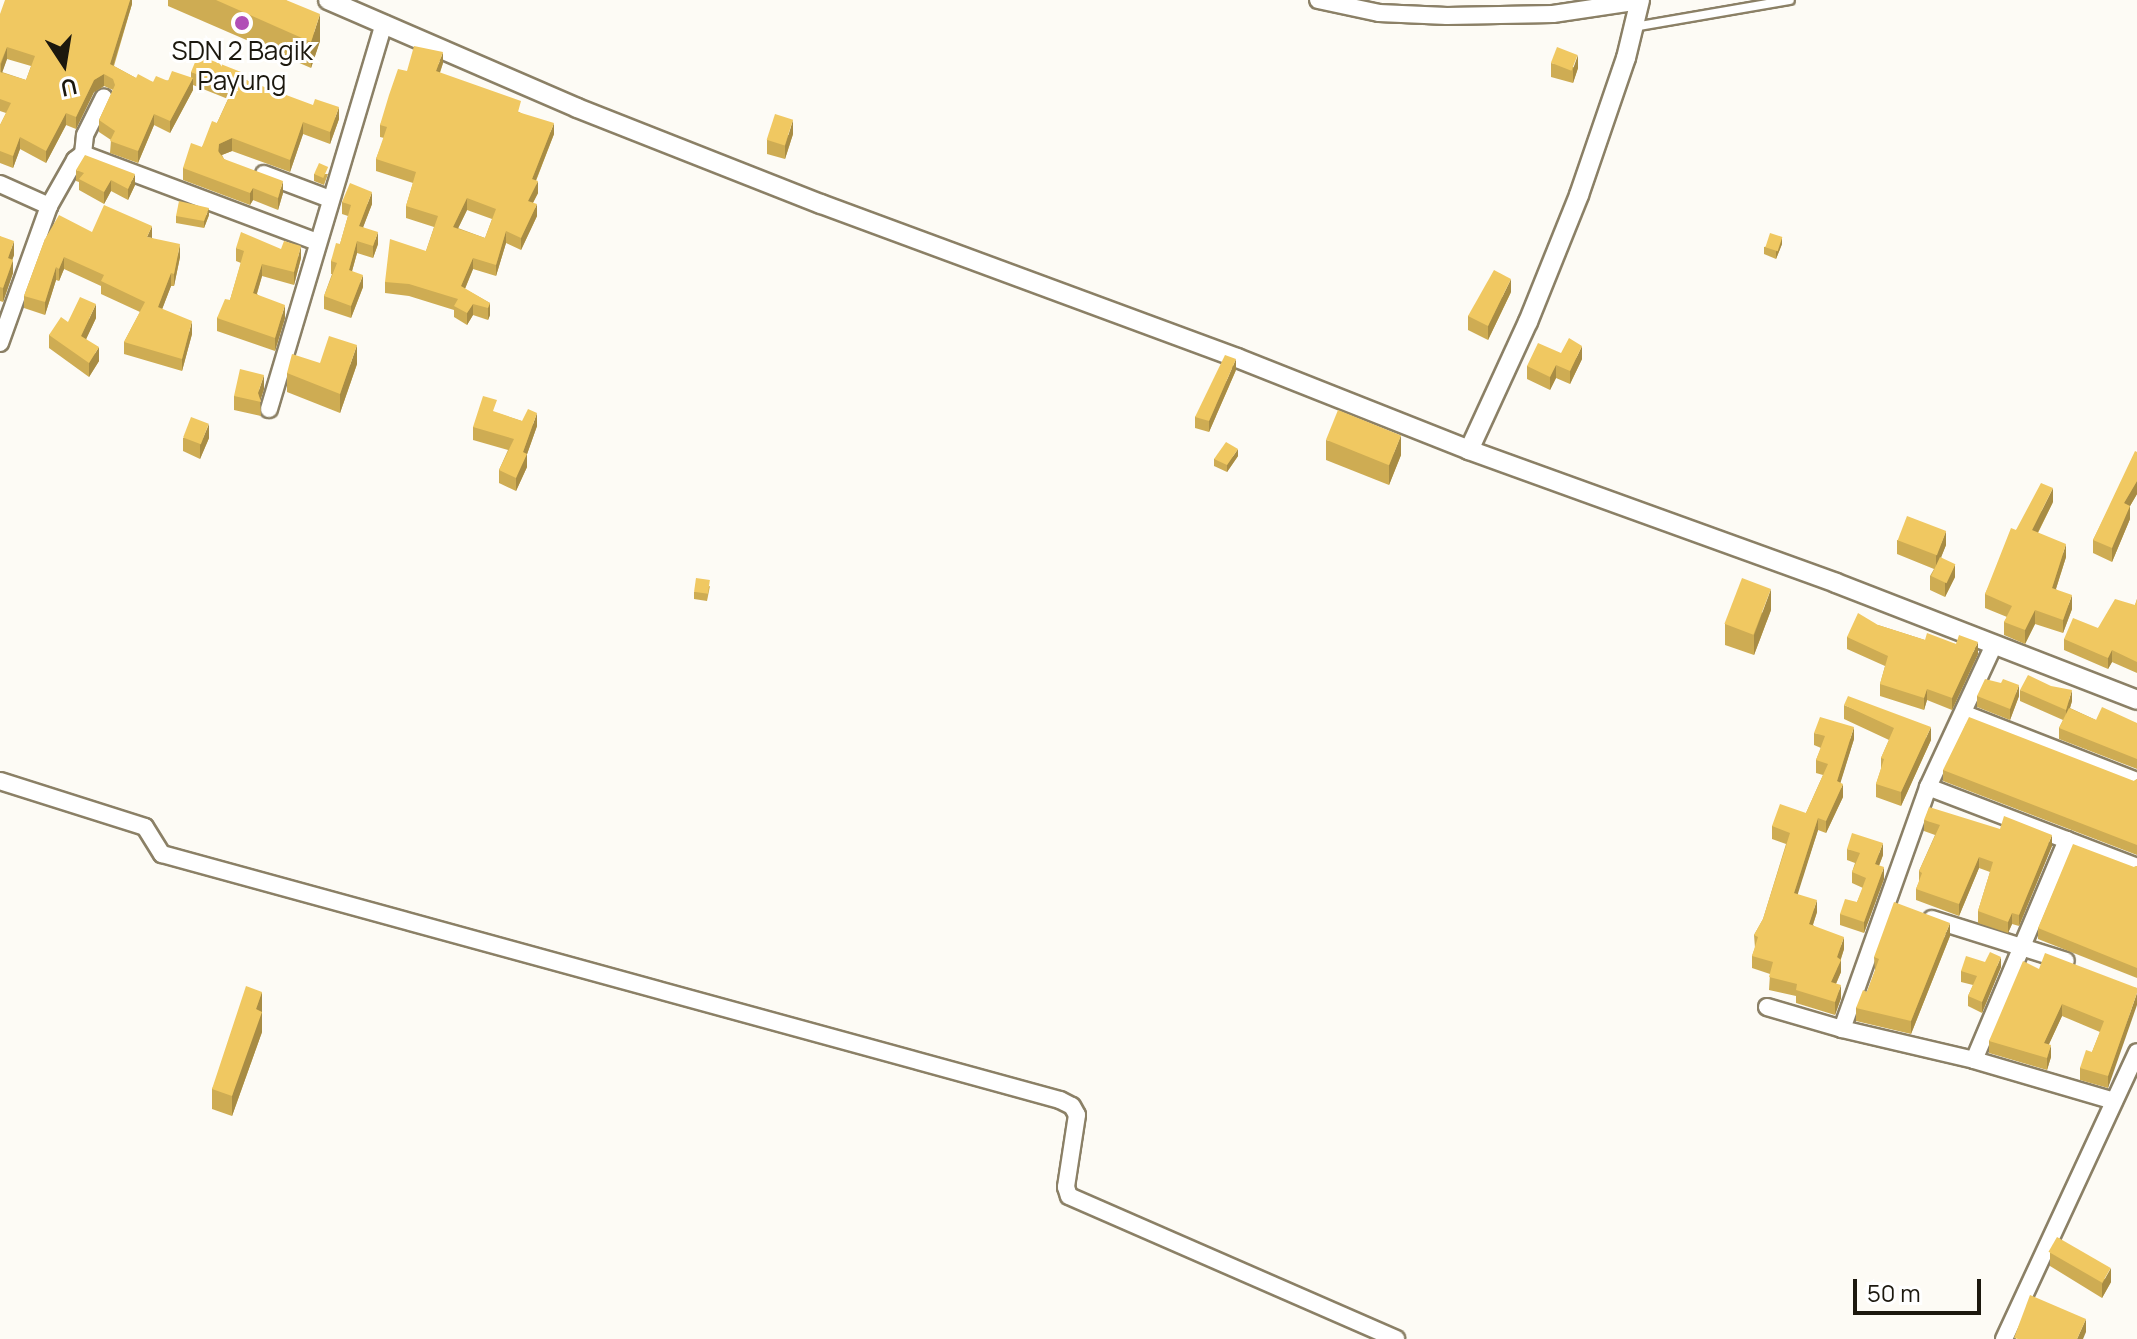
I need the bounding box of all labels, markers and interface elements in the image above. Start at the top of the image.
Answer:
marker: SDN 2 Bagik Payung [233,14,251,32]
north arrow [24,24,104,104]
place label: SDN 2 Bagik Payung [171,35,313,96]
text: U [58,71,80,104]
scale bar [1857,1263,1985,1313]
text: 50 m [1867,1276,1921,1309]

